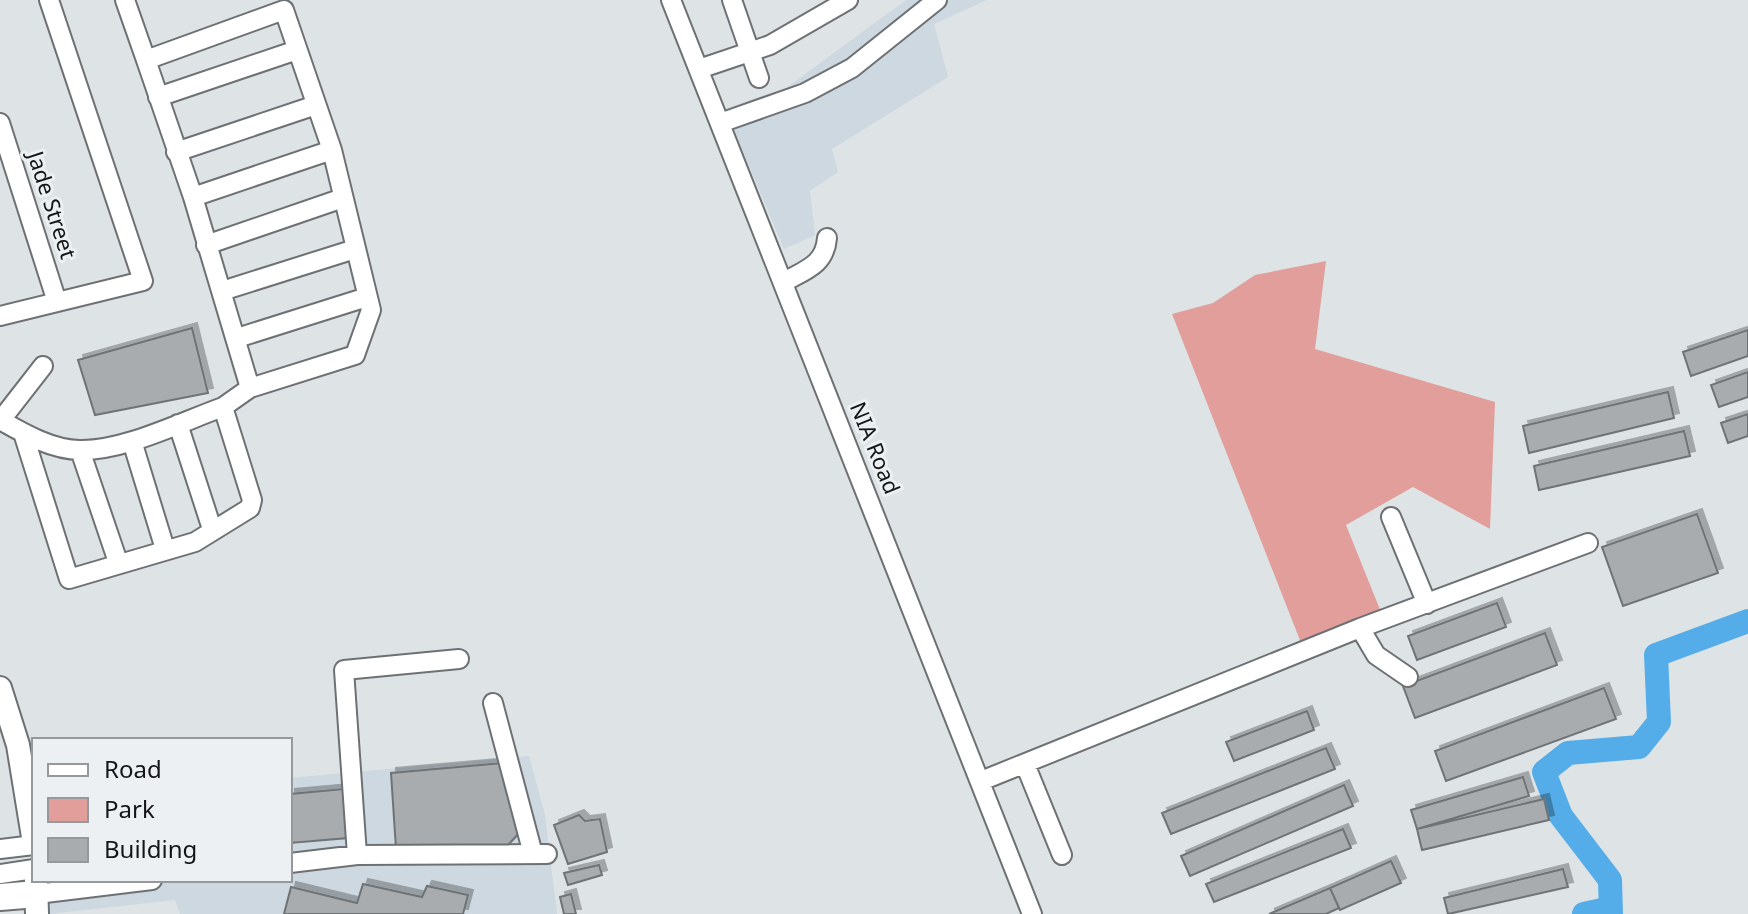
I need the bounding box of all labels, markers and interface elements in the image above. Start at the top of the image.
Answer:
street label: Jade Street [21,145,84,262]
street label: NIA Road [844,397,908,498]
legend [32,738,292,882]
text: Road [104,752,162,785]
text: Park [104,792,155,825]
text: Building [104,832,197,865]

